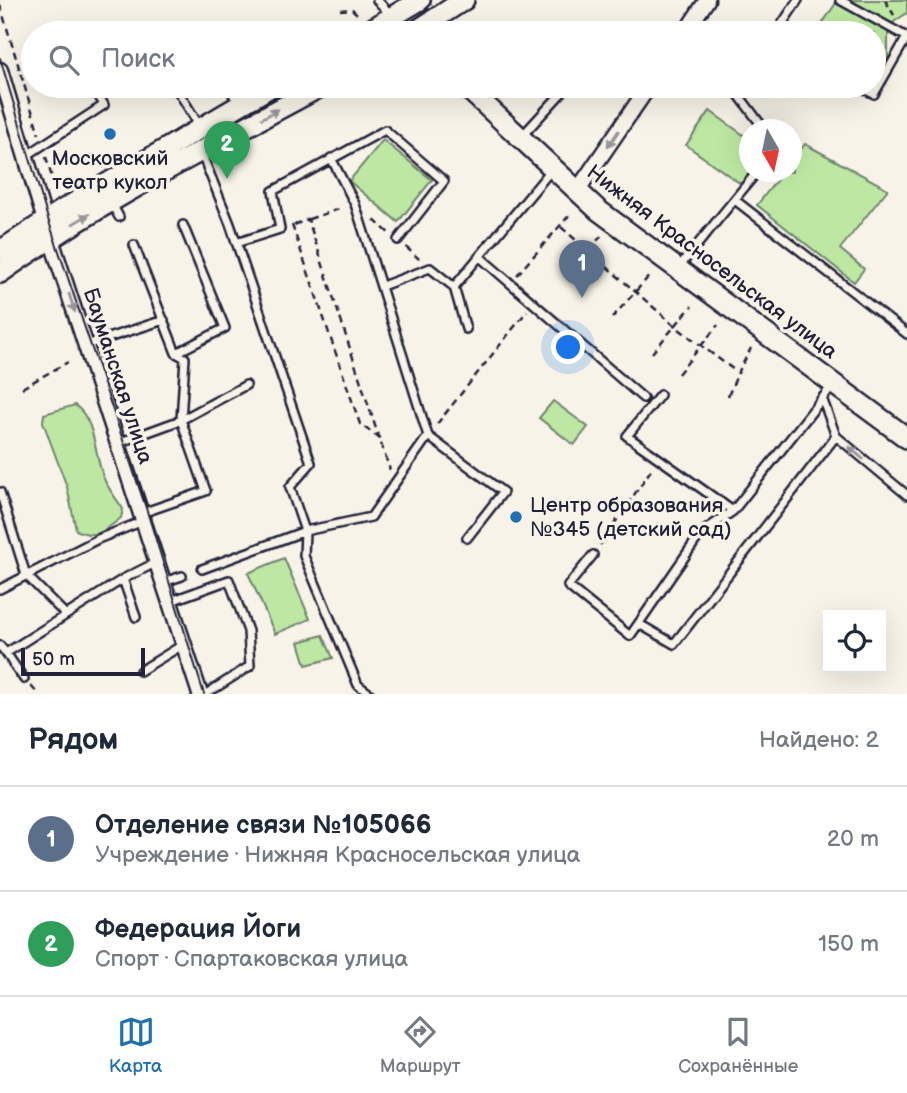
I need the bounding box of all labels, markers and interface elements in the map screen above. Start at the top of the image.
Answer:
search box [21,21,886,98]
icon: search [45,41,83,79]
text: Поиск [101,44,175,75]
one-way arrow [261,108,281,120]
north arrow [739,119,802,182]
pin: 2 [204,121,250,179]
marker: Московский театр кукол [102,126,118,142]
one-way arrow [607,129,620,149]
place label: Московский театр кукол [52,146,168,195]
street label: Нижняя Красносельская улица [582,160,843,365]
one-way arrow [71,213,90,226]
pin: 1 [559,240,605,298]
street label: Бауманская улица [78,285,158,468]
one-way arrow [67,292,77,313]
your location [551,330,585,364]
one-way arrow [847,445,865,460]
place label: Центр образования №345 (детский сад) [530,493,731,542]
marker: Центр образования №345 (детский сад) [508,509,524,525]
map controls [823,610,886,673]
button: locate [823,610,886,673]
scale bar [21,645,145,677]
text: 50 m [32,648,75,671]
text: Рядом [28,722,118,758]
text: Найдено: 2 [759,726,879,754]
text: Отделение связи №105066 [95,810,431,841]
text: 1 [46,825,56,853]
text: 20 m [827,825,879,853]
text: Учреждение · Нижняя Красносельская улица [95,841,580,869]
text: Федерация Йоги [95,914,301,945]
text: 2 [44,930,58,958]
text: 150 m [818,930,879,958]
text: Спорт · Спартаковская улица [95,945,408,973]
tab: Карта [109,1013,162,1078]
tab: Маршрут [380,1013,461,1078]
tab: Сохранённые [678,1013,798,1078]

